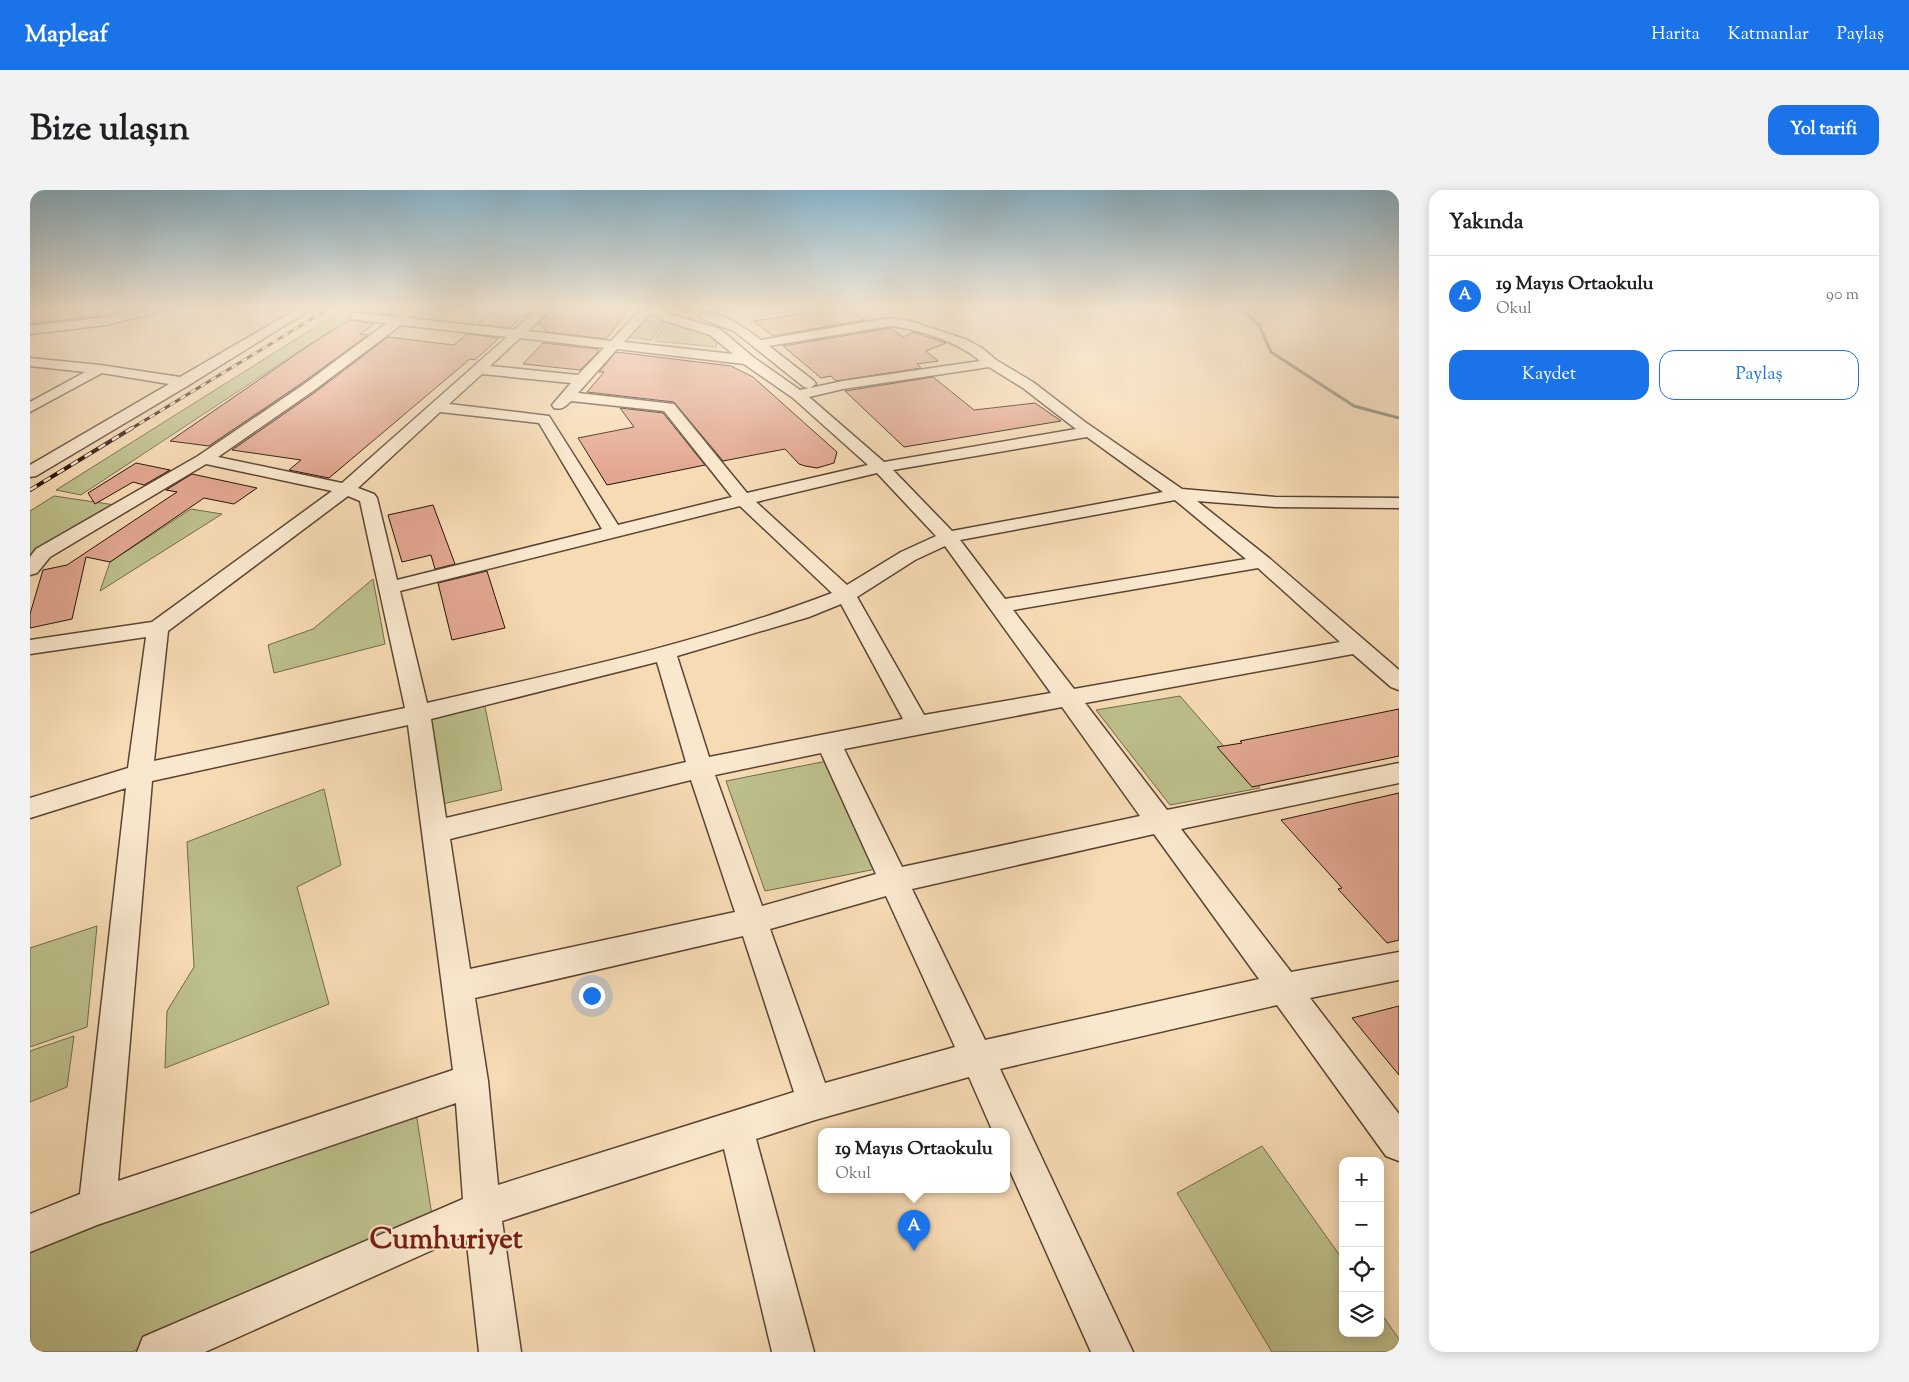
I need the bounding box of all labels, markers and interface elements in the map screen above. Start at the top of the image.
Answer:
text: Mapleaf [25,18,108,52]
text: Harita [1651,22,1700,48]
text: Katmanlar [1728,22,1809,48]
text: Paylaş [1837,22,1884,48]
text: Bize ulaşın [30,105,189,156]
button: Yol tarifi [1768,105,1879,155]
text: Yakında [1449,208,1523,238]
text: 19 Mayıs Ortaokulu [1496,271,1654,298]
text: A [1459,284,1472,307]
text: 90 m [1826,284,1859,307]
text: Okul [1496,298,1532,321]
button: Kaydet [1449,350,1649,400]
button: Paylaş [1659,350,1859,400]
your location [579,983,605,1009]
popup [818,1128,1010,1193]
text: 19 Mayıs Ortaokulu [835,1136,993,1163]
map controls [1339,1157,1384,1337]
button: + [1339,1157,1384,1202]
text: Okul [835,1163,871,1186]
button: − [1339,1202,1384,1247]
pin: A [898,1210,930,1251]
district label: Cumhuriyet [369,1220,523,1262]
button: locate [1339,1247,1384,1292]
button: layers [1339,1292,1384,1337]

